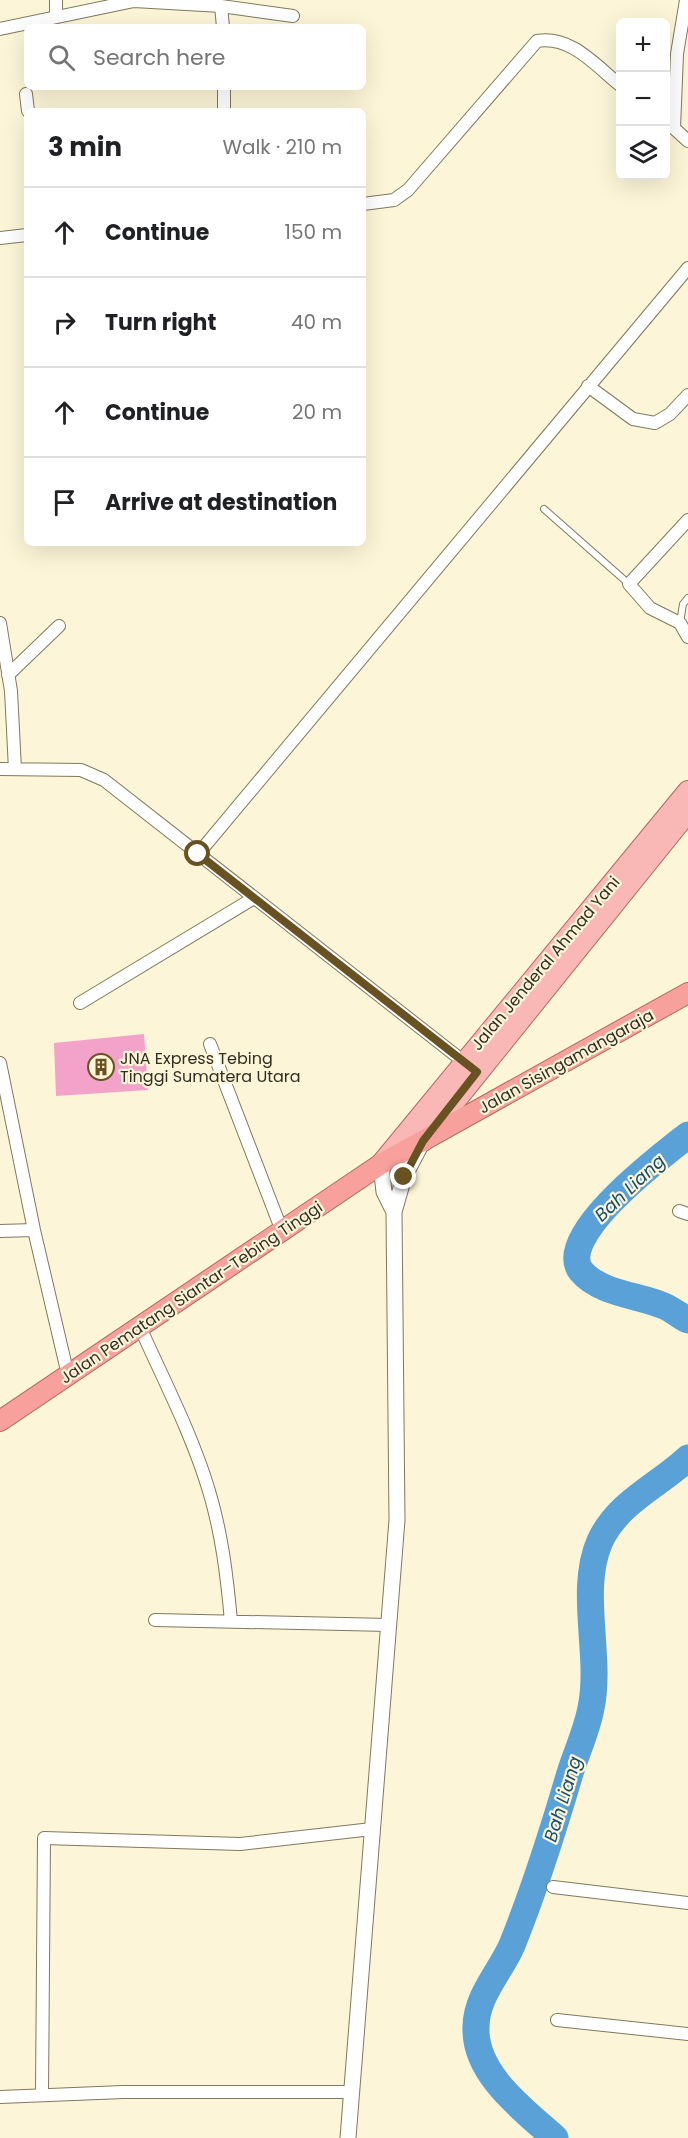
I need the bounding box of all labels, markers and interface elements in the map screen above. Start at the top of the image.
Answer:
map controls [616,18,670,180]
button: + [616,18,670,72]
search box [24,24,366,90]
icon: search [45,41,78,74]
text: Search here [93,42,226,73]
button: − [616,72,670,126]
button: layers [616,126,670,180]
text: 3 min [48,129,122,165]
text: Walk · 210 m [222,133,342,161]
icon: ahead [48,216,81,249]
text: Continue [105,217,209,248]
text: 150 m [285,218,342,246]
icon: right [48,306,81,339]
text: Turn right [105,307,216,338]
text: 40 m [291,308,342,336]
icon: ahead [48,396,81,429]
text: Continue [105,397,209,428]
text: 20 m [292,398,342,426]
icon: arrive [48,486,81,519]
text: Arrive at destination [105,487,337,518]
route start [184,840,210,866]
street label: Jalan Jenderal Ahmad Yani [466,871,625,1055]
street label: Jalan Sisingamangaraja [475,1004,658,1119]
place label: JNA Express Tebing Tinggi Sumatera Utara [120,1047,301,1088]
building icon: JNA Express Tebing Tinggi Sumatera Utara [86,1052,116,1082]
water label: Bah Liang [589,1148,670,1227]
route end [390,1163,416,1189]
street label: Jalan Pematang Siantar–Tebing Tinggi [56,1196,327,1389]
water label: Bah Liang [538,1753,587,1845]

